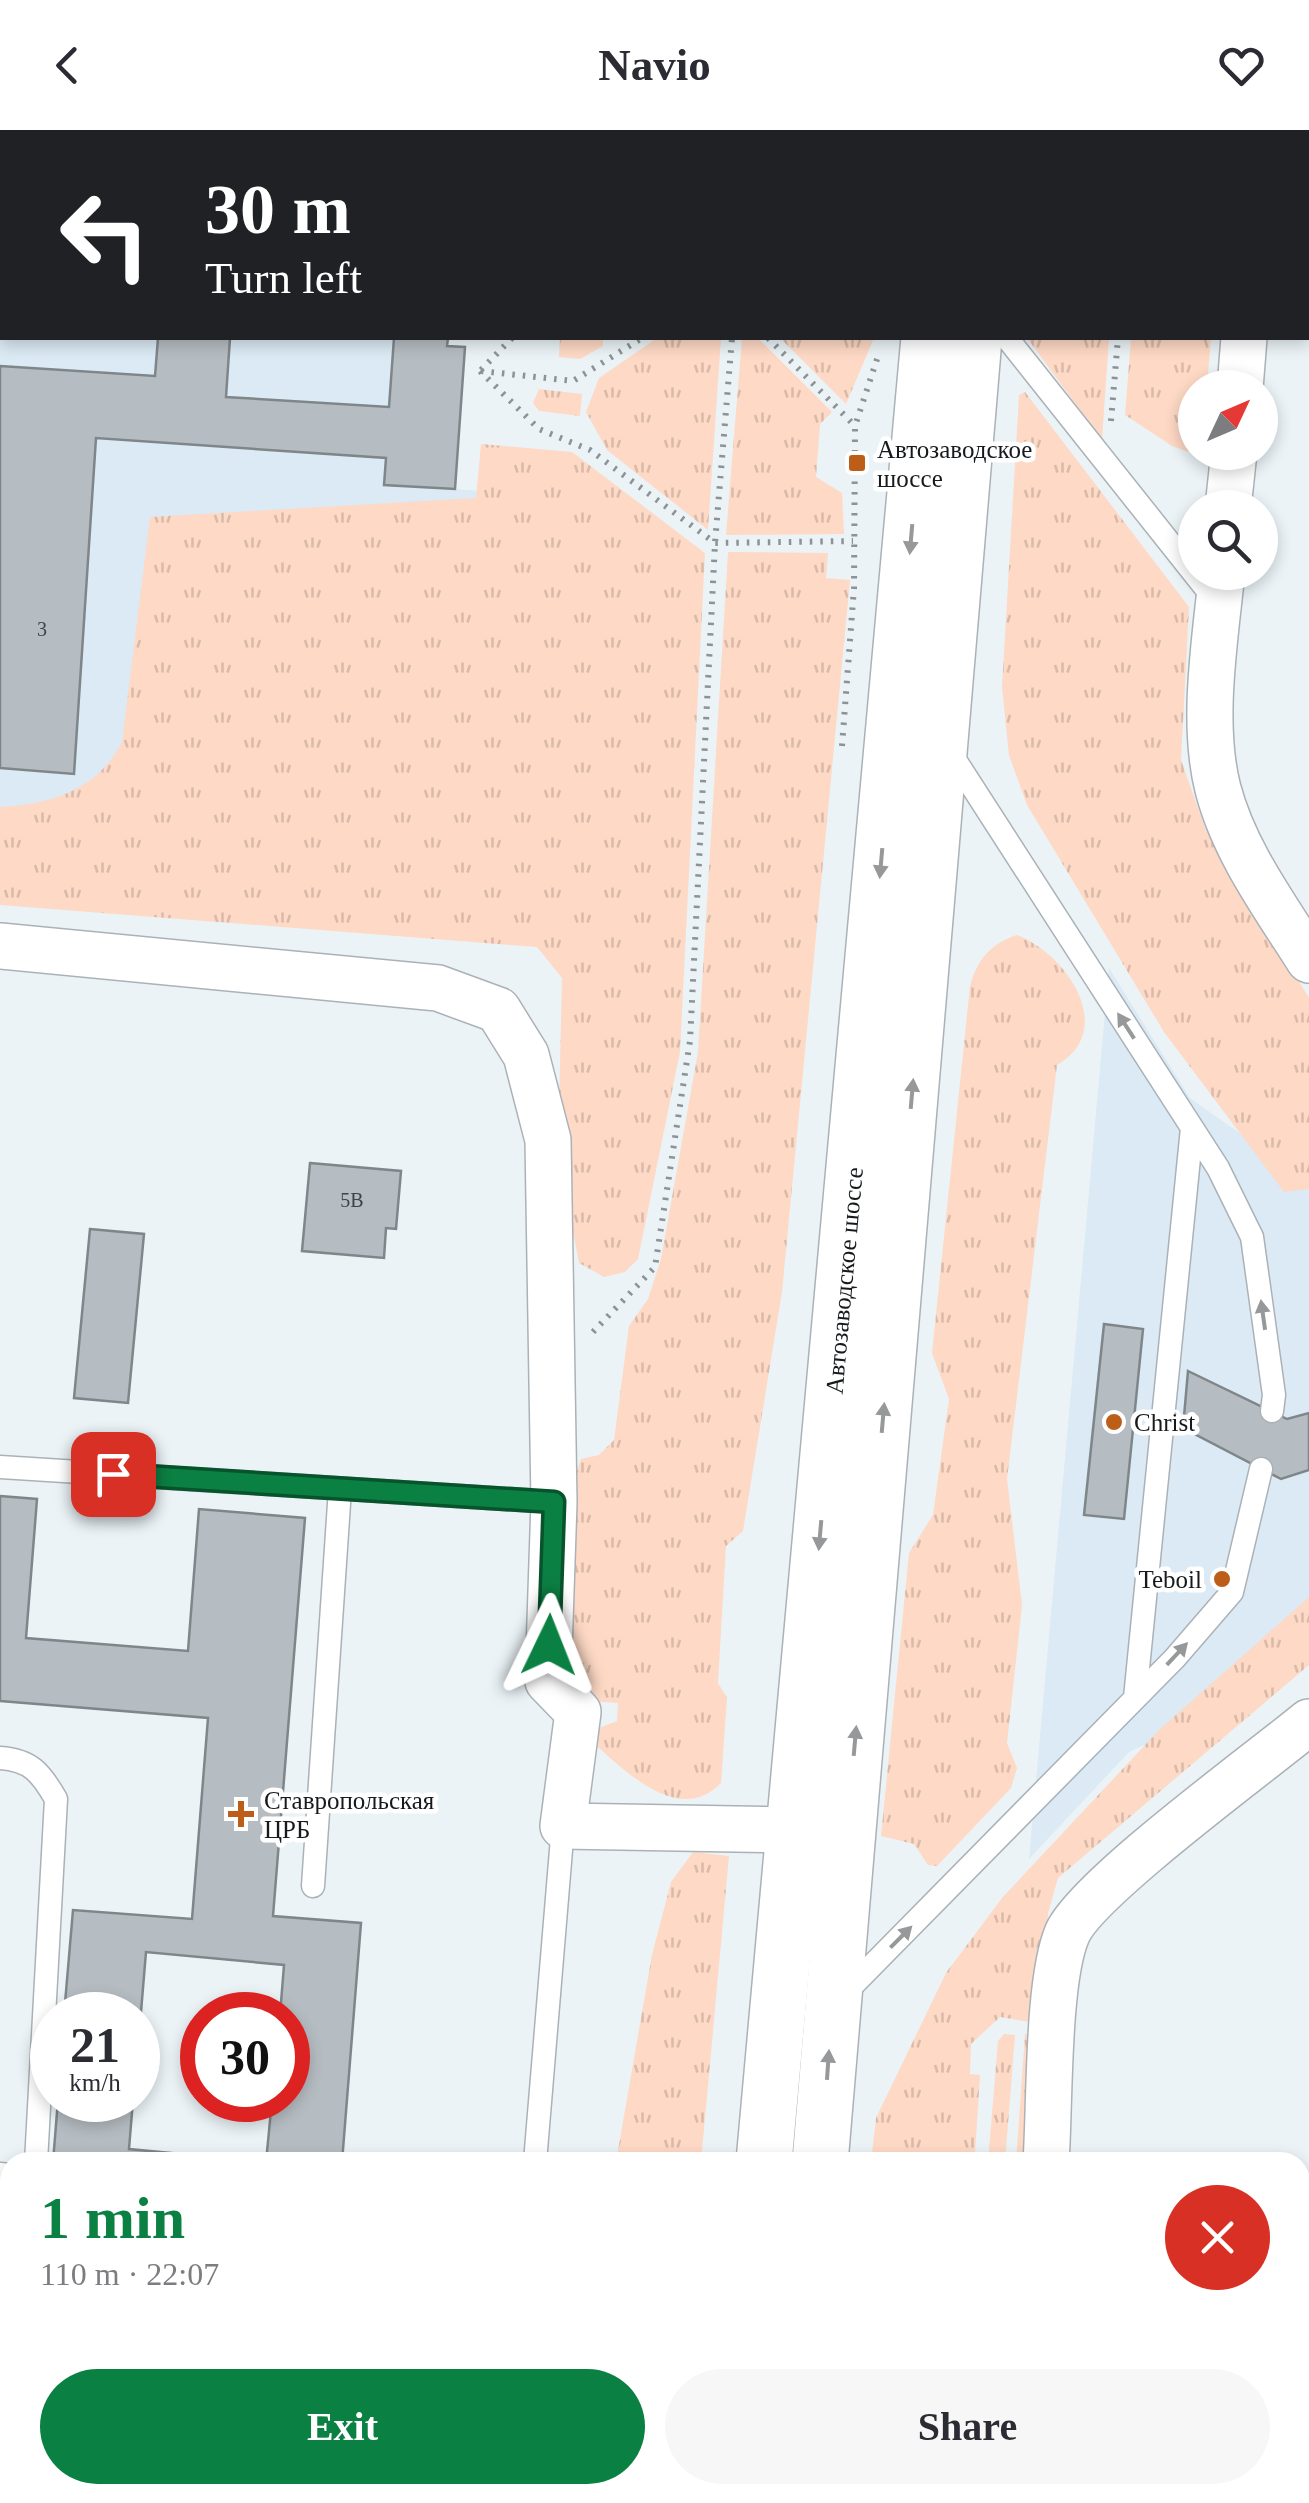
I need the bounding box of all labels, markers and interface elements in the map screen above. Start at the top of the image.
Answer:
icon: back [40,38,95,93]
icon: heart [1214,38,1269,93]
text: Navio [598,40,711,90]
icon: left [40,170,170,300]
text: 30 m [205,171,351,248]
text: Turn left [205,253,362,303]
north arrow [1178,370,1278,470]
map controls [1178,370,1278,590]
place label: Автозаводское шоссе [877,436,1032,492]
marker: Автозаводское шоссе [846,452,868,474]
button: search [1178,490,1278,590]
one-way arrow [902,524,918,556]
house number: 3 [37,618,47,640]
one-way arrow [873,847,889,879]
one-way arrow [1118,1012,1136,1039]
one-way arrow [904,1078,920,1109]
street label: Автозаводское шоссе [821,1166,868,1395]
house number: 5В [340,1189,364,1211]
one-way arrow [1255,1298,1271,1330]
one-way arrow [876,1401,892,1433]
place label: Christ [1134,1409,1195,1436]
marker: Christ [1103,1411,1125,1433]
pin [71,1432,156,1517]
icon: arrive [86,1447,141,1502]
one-way arrow [812,1520,828,1552]
place label: Teboil [1138,1566,1202,1593]
marker: Teboil [1211,1568,1233,1590]
position arrow [497,1593,601,1697]
one-way arrow [1165,1643,1188,1667]
one-way arrow [848,1725,864,1757]
place label: Ставропольская ЦРБ [264,1787,435,1843]
marker: Ставропольская ЦРБ [228,1801,254,1827]
one-way arrow [888,1925,912,1949]
speed limit sign: 30 [180,1992,310,2122]
text: 21 [70,2017,120,2073]
one-way arrow [820,2049,836,2081]
text: km/h [69,2069,121,2096]
text: 1 min [40,2185,185,2251]
button: close [1165,2185,1270,2290]
text: 110 m · 22:07 [40,2256,219,2292]
button: Exit [40,2369,645,2484]
button: Share [665,2369,1270,2484]

